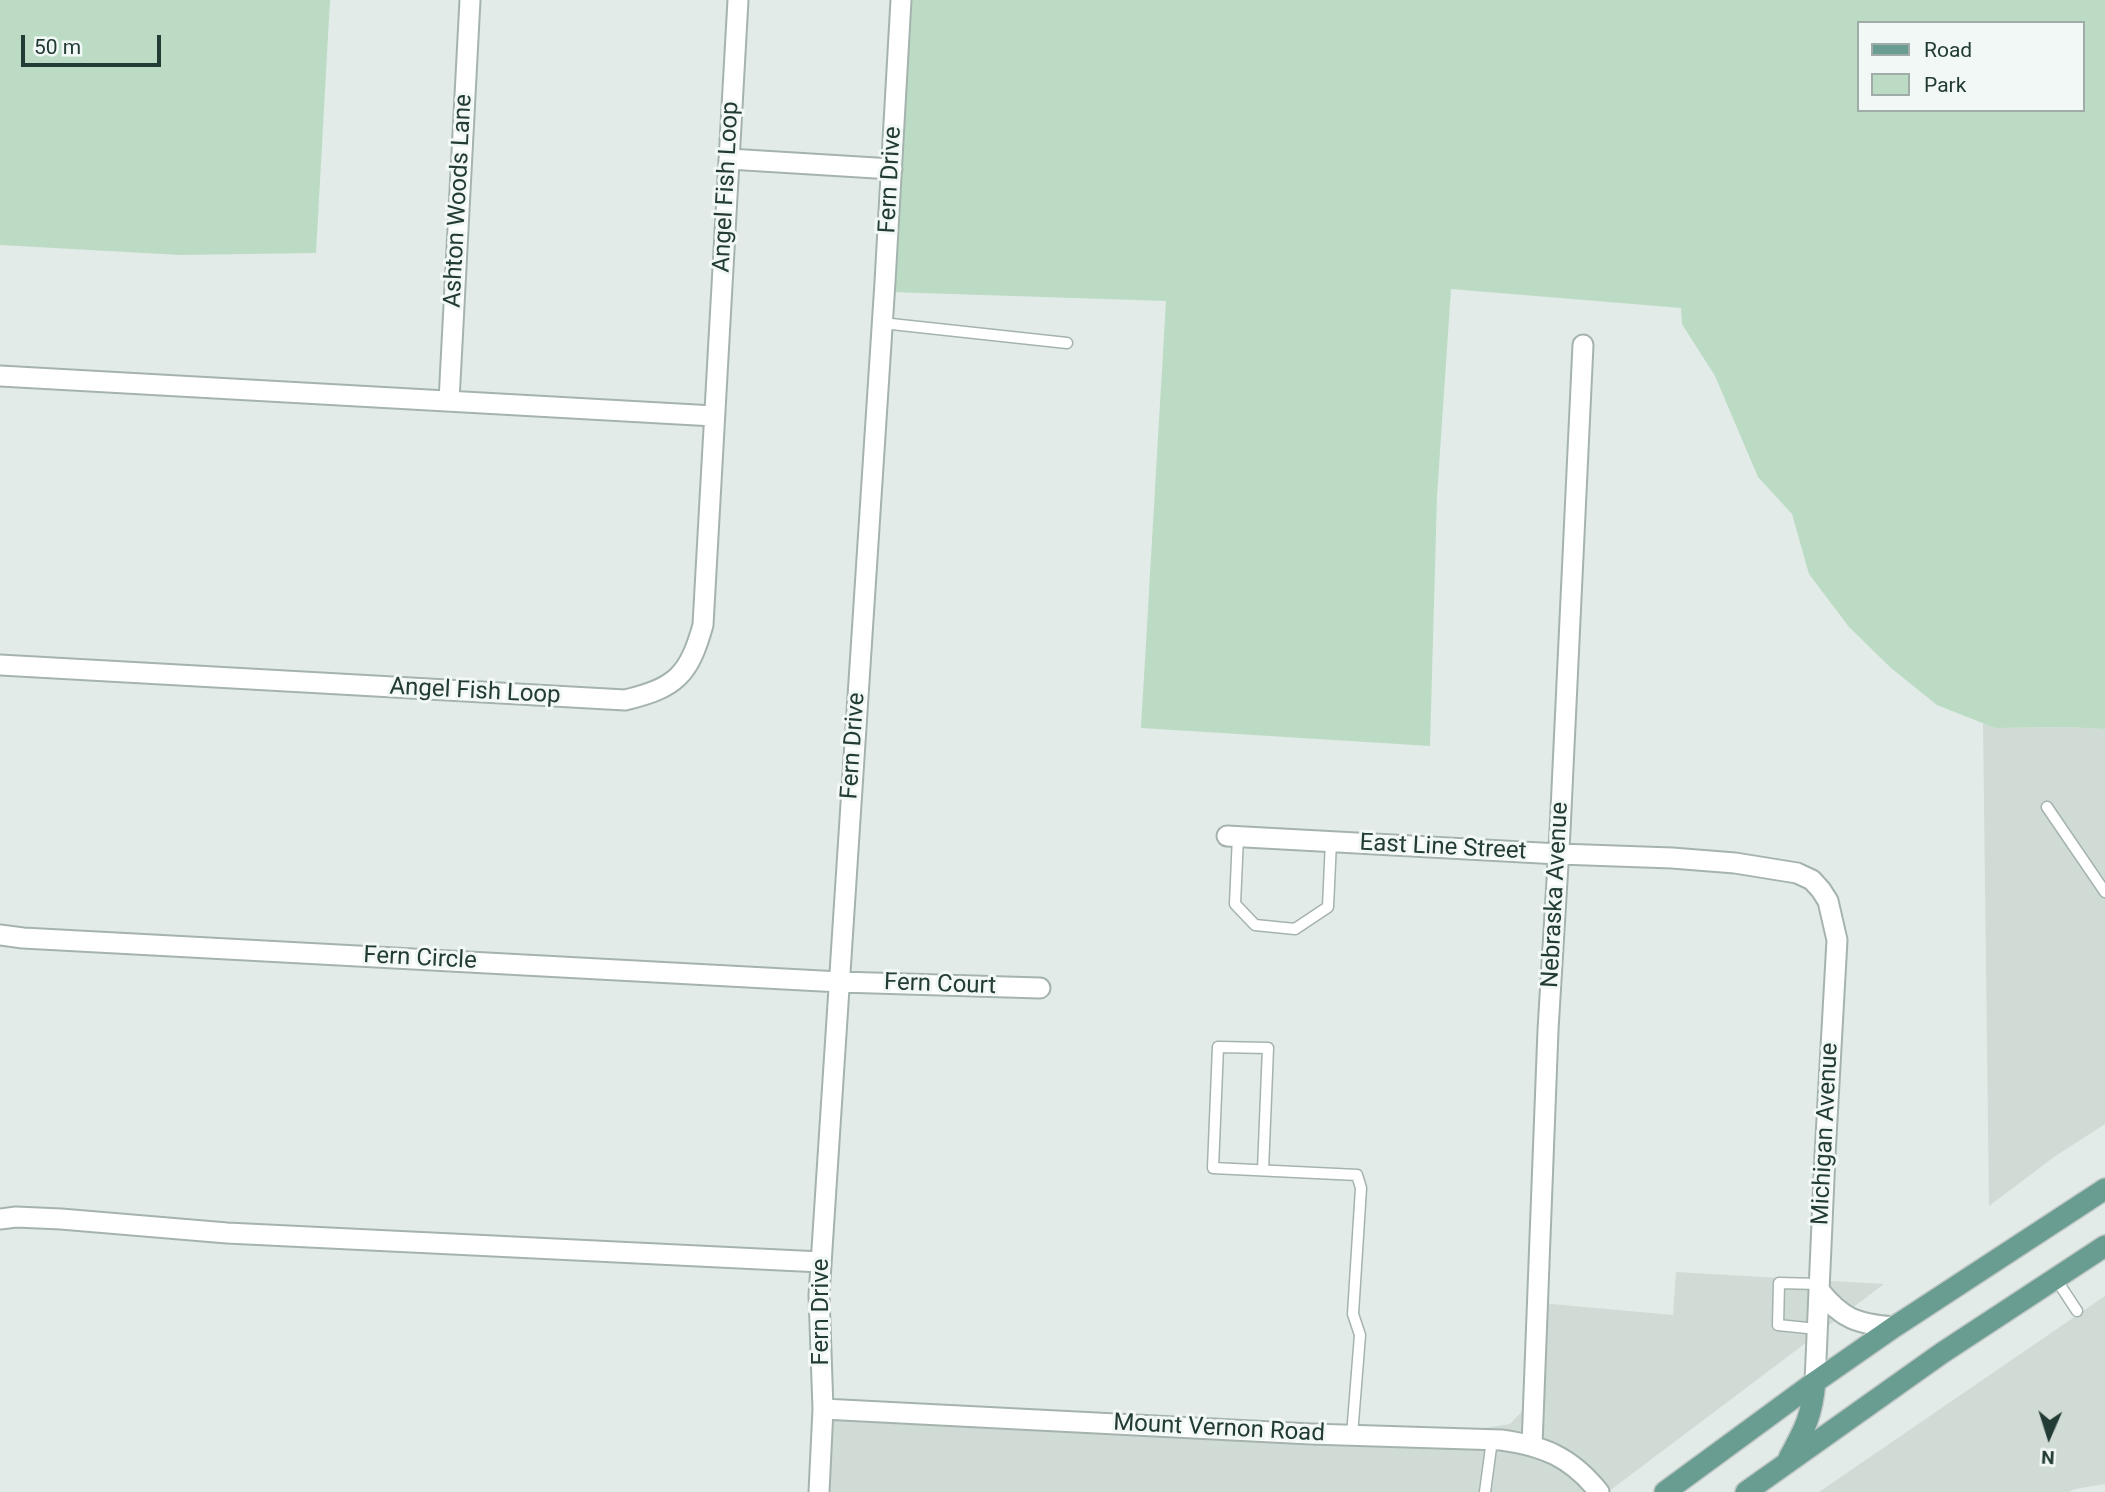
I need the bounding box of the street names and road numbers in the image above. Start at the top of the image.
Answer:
street label: Ashton Woods Lane [439,93,479,309]
street label: Angel Fish Loop [708,101,746,273]
street label: Fern Drive [874,126,908,234]
street label: Angel Fish Loop [389,673,561,711]
street label: Fern Drive [836,692,872,800]
street label: Nebraska Avenue [1537,801,1575,989]
street label: East Line Street [1359,829,1527,867]
street label: Fern Circle [363,942,477,976]
street label: Fern Court [883,969,997,1001]
street label: Michigan Avenue [1807,1042,1845,1226]
street label: Fern Drive [808,1258,836,1366]
street label: Mount Vernon Road [1113,1409,1325,1449]

